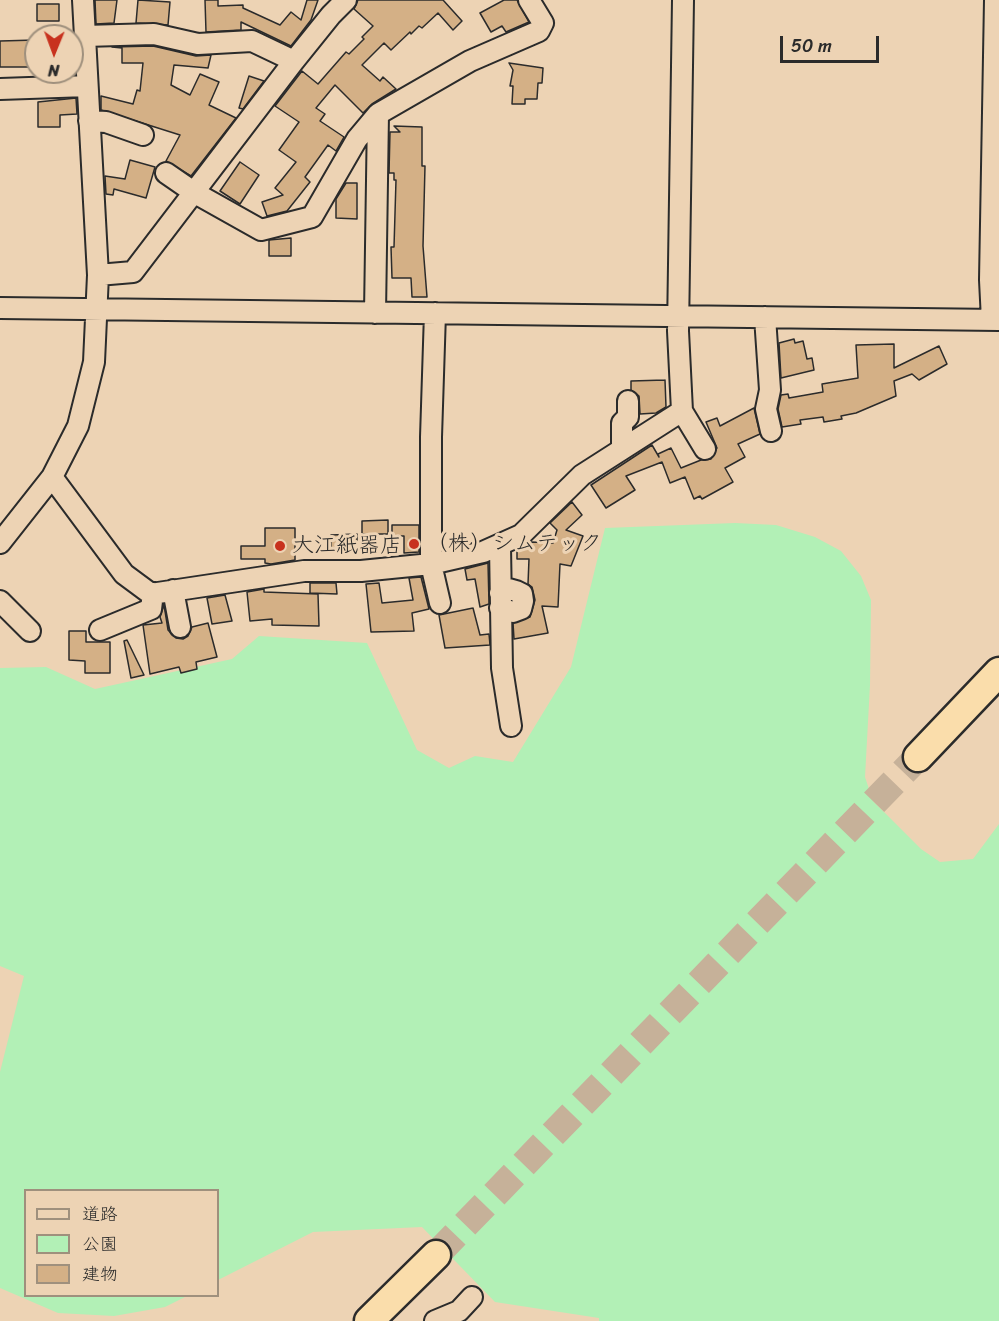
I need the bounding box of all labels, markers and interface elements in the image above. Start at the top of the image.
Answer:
north arrow [24,24,84,84]
scale bar [783,24,882,62]
text: 50 m [791,30,832,62]
text: N [48,56,60,85]
place label: （株）シムテック [426,531,602,557]
place label: 大江紙器店 [292,533,402,559]
marker: （株）シムテック [407,537,421,551]
marker: 大江紙器店 [273,539,287,553]
legend [24,1189,219,1297]
text: 道路 [82,1198,118,1230]
text: 公園 [82,1228,118,1260]
text: 建物 [82,1258,118,1290]

